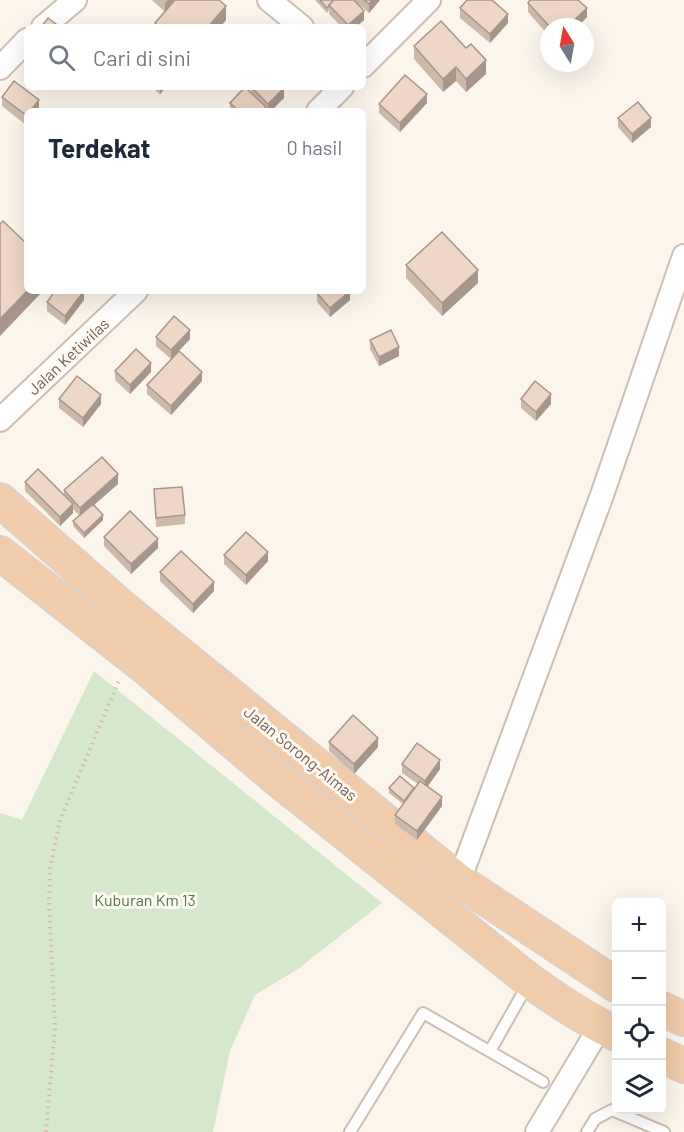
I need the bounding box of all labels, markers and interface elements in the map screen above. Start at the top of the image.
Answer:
north arrow [540,18,594,72]
search box [24,24,366,90]
icon: search [45,41,78,74]
text: Cari di sini [93,44,191,70]
text: Terdekat [48,132,150,163]
text: 0 hasil [286,135,342,159]
street label: Jalan Ketiwilas [23,314,113,398]
street label: Jalan Sorong-Aimas [241,702,361,804]
park label: Kuburan Km 13 [94,890,196,909]
map controls [612,898,666,1114]
button: + [612,898,666,952]
button: − [612,952,666,1006]
button: locate [612,1006,666,1060]
button: layers [612,1060,666,1114]

